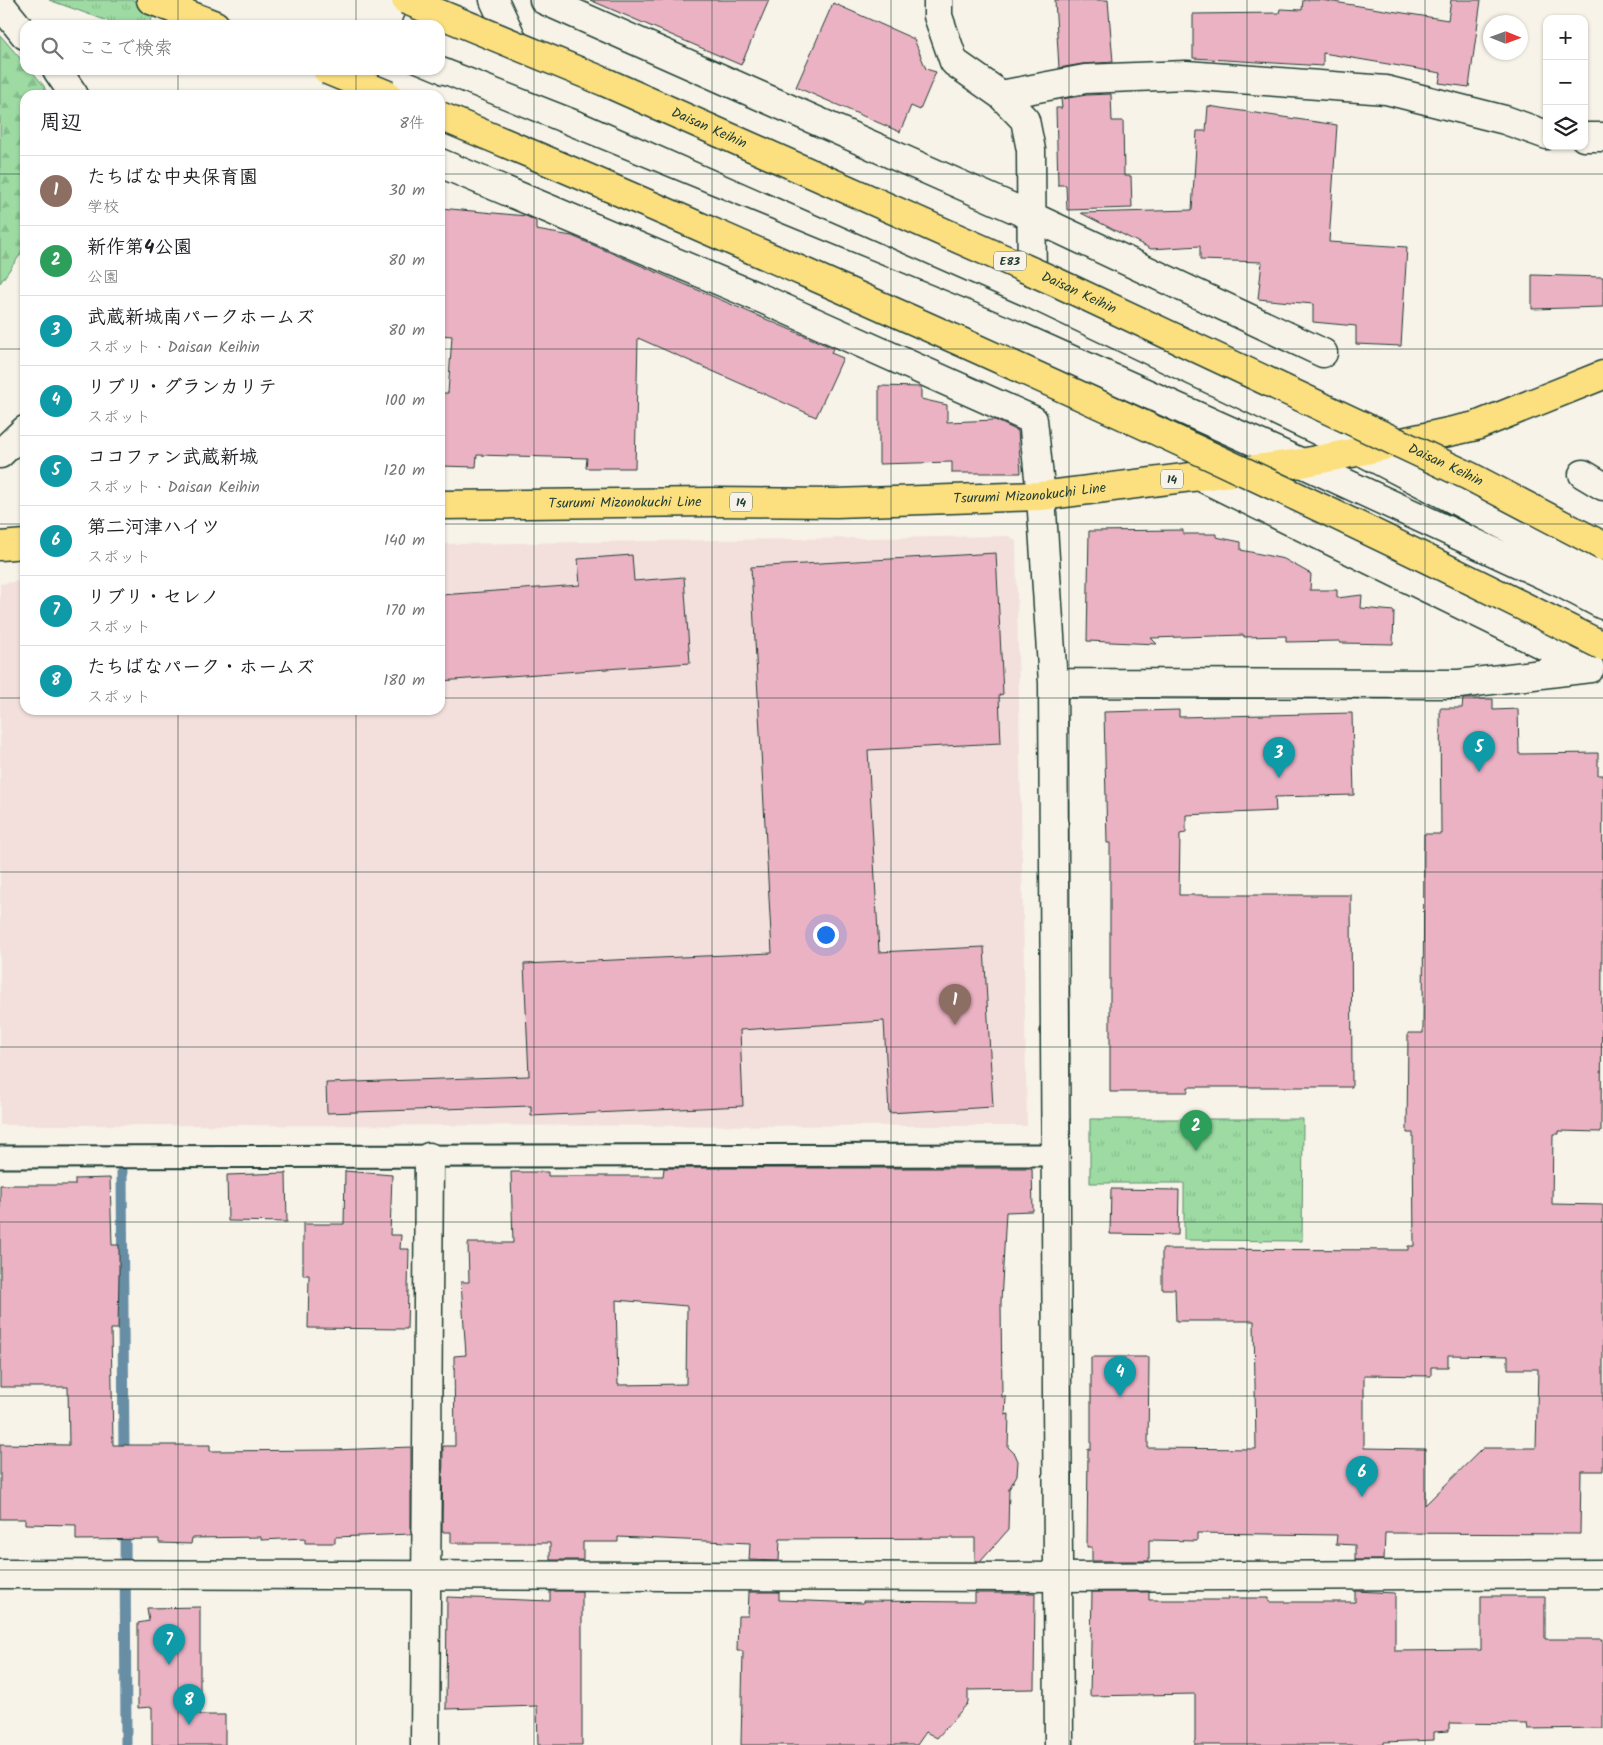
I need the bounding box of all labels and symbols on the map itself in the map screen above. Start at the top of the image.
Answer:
north arrow [1483,15,1528,60]
street label: Daisan Keihin [668,102,750,155]
road number: E83 [994,252,1026,270]
street label: Daisan Keihin [1038,266,1120,320]
street label: Daisan Keihin [1404,438,1487,492]
road number: 14 [1161,469,1183,488]
street label: Tsurumi Mizonokuchi Line [953,477,1108,510]
street label: Tsurumi Mizonokuchi Line [548,491,702,515]
road number: 14 [730,492,752,512]
pin: 5 [1463,731,1495,772]
pin: 3 [1263,737,1295,778]
your location [813,922,839,948]
pin: 1 [939,984,971,1025]
pin: 2 [1180,1110,1212,1151]
pin: 4 [1104,1356,1136,1397]
pin: 6 [1346,1456,1378,1497]
pin: 7 [153,1624,185,1665]
pin: 8 [173,1684,205,1725]

